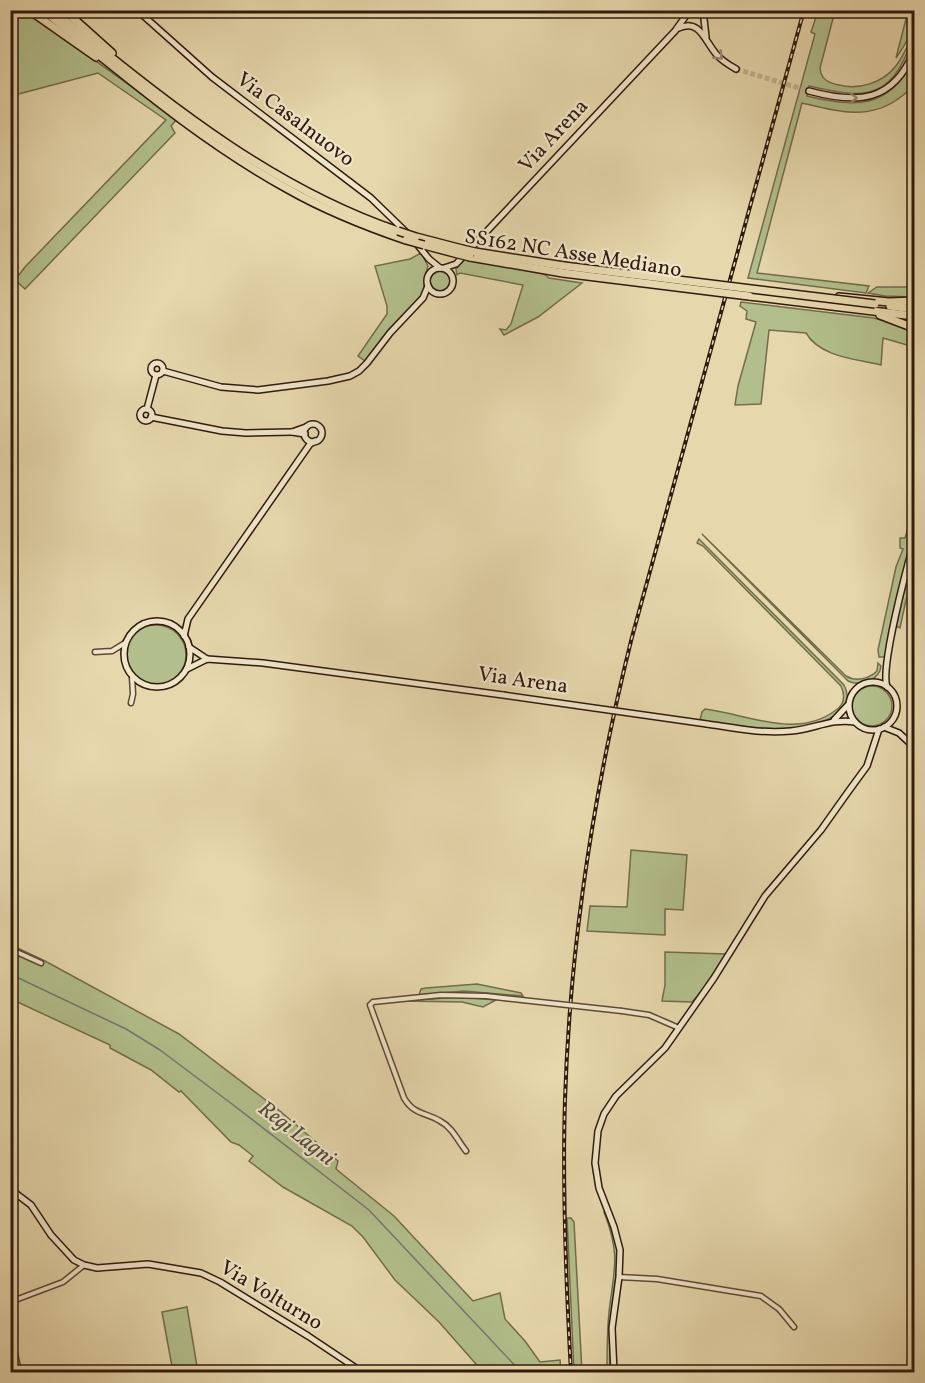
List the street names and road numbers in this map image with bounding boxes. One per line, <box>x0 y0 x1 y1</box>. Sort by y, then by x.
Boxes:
street label: Via Casalnuovo <box>230 66 360 174</box>
street label: Via Arena <box>512 93 596 179</box>
street label: SS162 NC Asse Mediano <box>462 223 684 285</box>
street label: Via Arena <box>476 660 570 702</box>
street label: Via Volturno <box>214 1254 328 1338</box>

